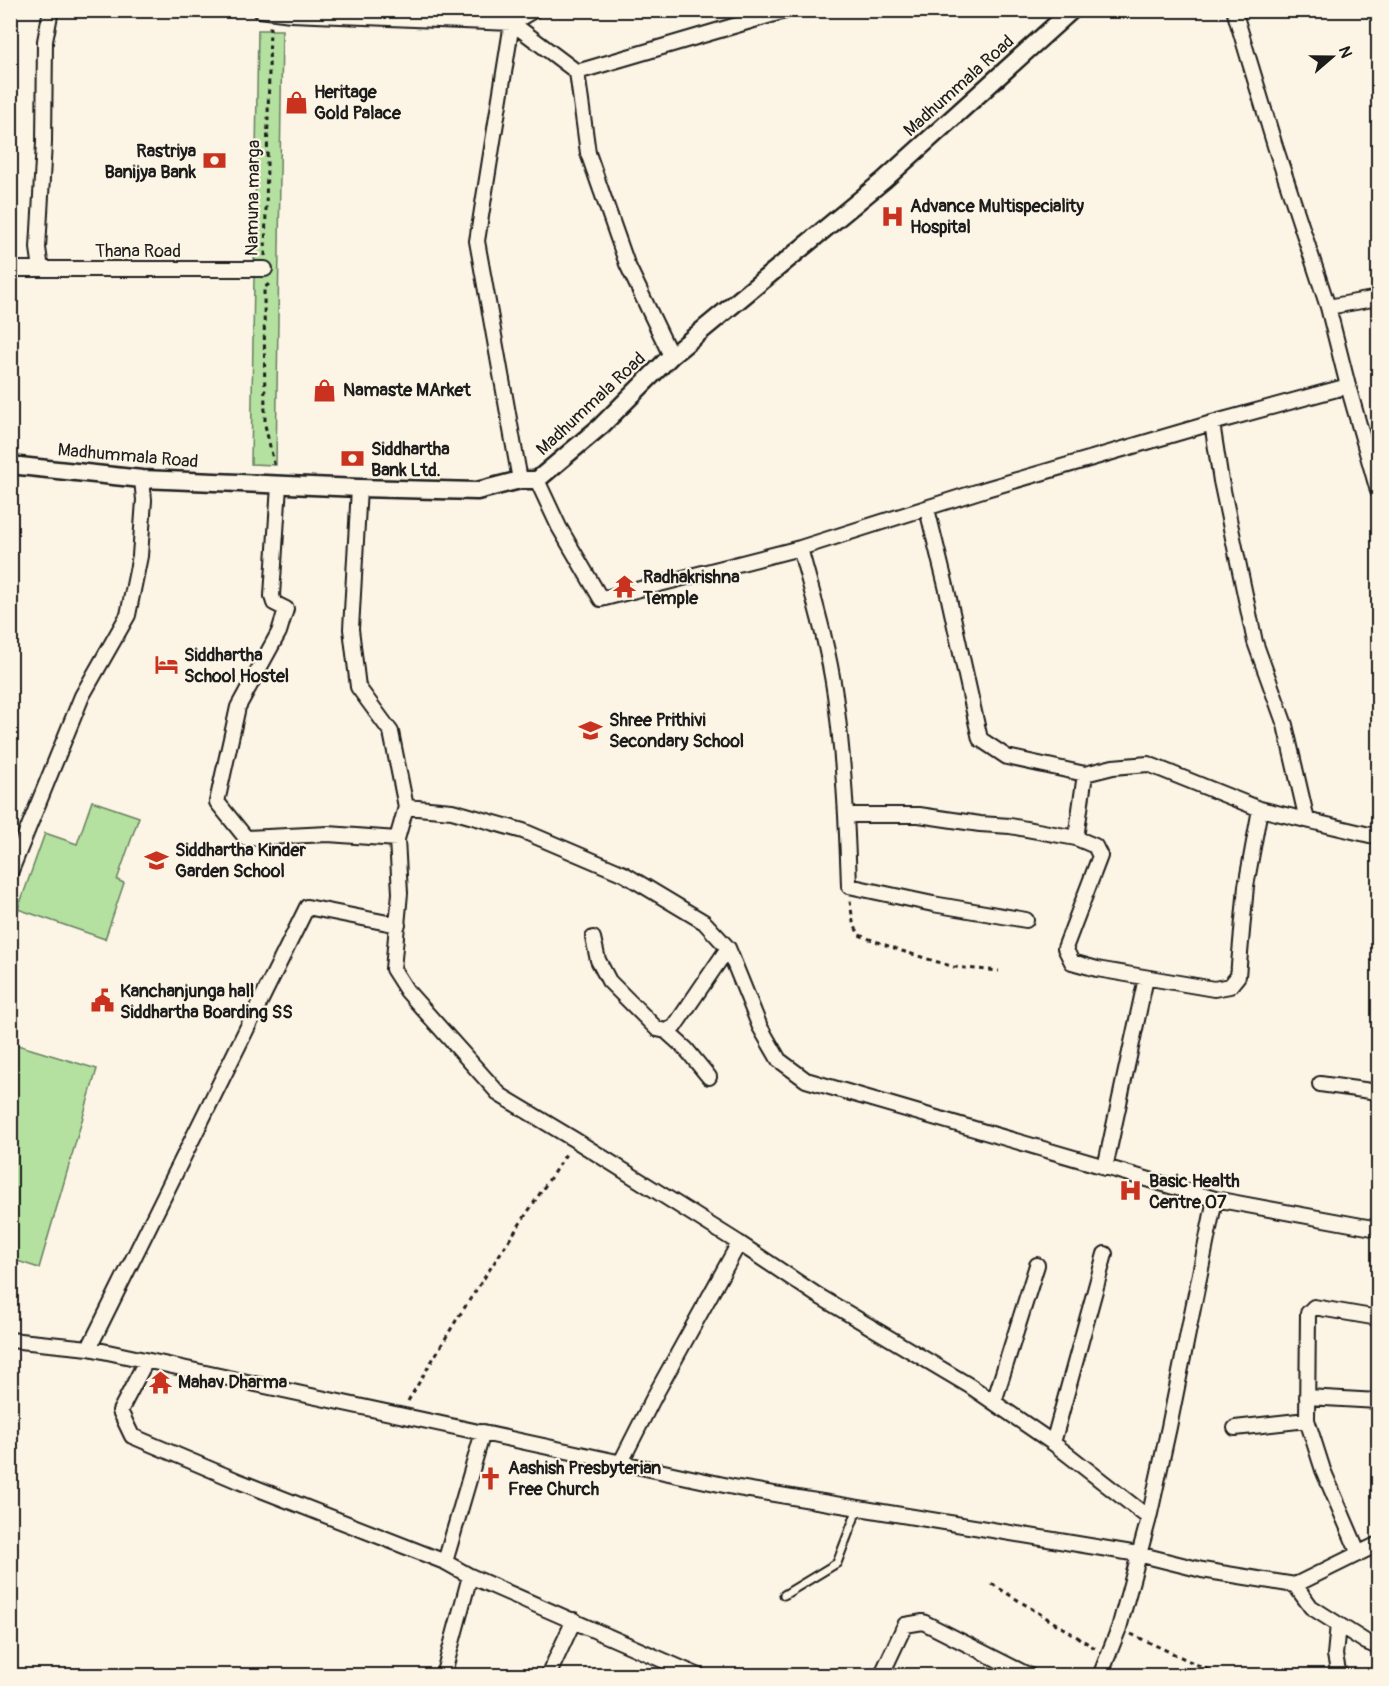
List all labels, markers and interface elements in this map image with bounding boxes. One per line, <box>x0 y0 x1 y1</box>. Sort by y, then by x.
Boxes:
north arrow <box>1302 27 1362 87</box>
street label: Madhummala Road <box>899 30 1019 142</box>
text: N <box>1334 44 1356 61</box>
place label: Heritage Gold Palace <box>314 81 402 125</box>
shop icon: Heritage Gold Palace <box>283 89 309 115</box>
place label: Rastriya Banijya Bank <box>104 140 197 184</box>
street label: Namuna marga <box>240 140 266 256</box>
bank icon: Rastriya Banijya Bank <box>201 148 227 174</box>
place label: Advance Multispeciality Hospital <box>910 195 1084 239</box>
hospital icon: Advance Multispeciality Hospital <box>879 203 905 229</box>
street label: Thana Road <box>95 240 181 263</box>
street label: Madhummala Road <box>531 347 651 461</box>
shop icon: Namaste MArket <box>312 377 338 403</box>
place label: Namaste MArket <box>343 379 471 402</box>
street label: Madhummala Road <box>57 438 199 474</box>
place label: Siddhartha Bank Ltd. <box>371 438 450 482</box>
bank icon: Siddhartha Bank Ltd. <box>340 446 366 472</box>
place label: Radhakrishna Temple <box>642 566 740 610</box>
temple icon: Radhakrishna Temple <box>612 574 638 600</box>
place label: Siddhartha School Hostel <box>184 644 289 688</box>
hotel icon: Siddhartha School Hostel <box>153 652 179 678</box>
place label: Shree Prithivi Secondary School <box>609 709 744 753</box>
school or university icon: Shree Prithivi Secondary School <box>578 717 604 743</box>
place label: Siddhartha Kinder Garden School <box>175 839 306 883</box>
school or university icon: Siddhartha Kinder Garden School <box>144 847 170 873</box>
place label: Kanchanjunga hall Siddhartha Boarding SS <box>120 980 293 1024</box>
public building icon: Kanchanjunga hall Siddhartha Boarding SS <box>89 988 115 1014</box>
place label: Basic Health Centre 07 <box>1149 1170 1240 1214</box>
hospital icon: Basic Health Centre 07 <box>1118 1178 1144 1204</box>
temple icon: Mahav Dharma <box>147 1369 173 1395</box>
place label: Mahav Dharma <box>178 1371 288 1394</box>
place label: Aashish Presbyterian Free Church <box>508 1457 661 1501</box>
church icon: Aashish Presbyterian Free Church <box>477 1465 503 1491</box>

